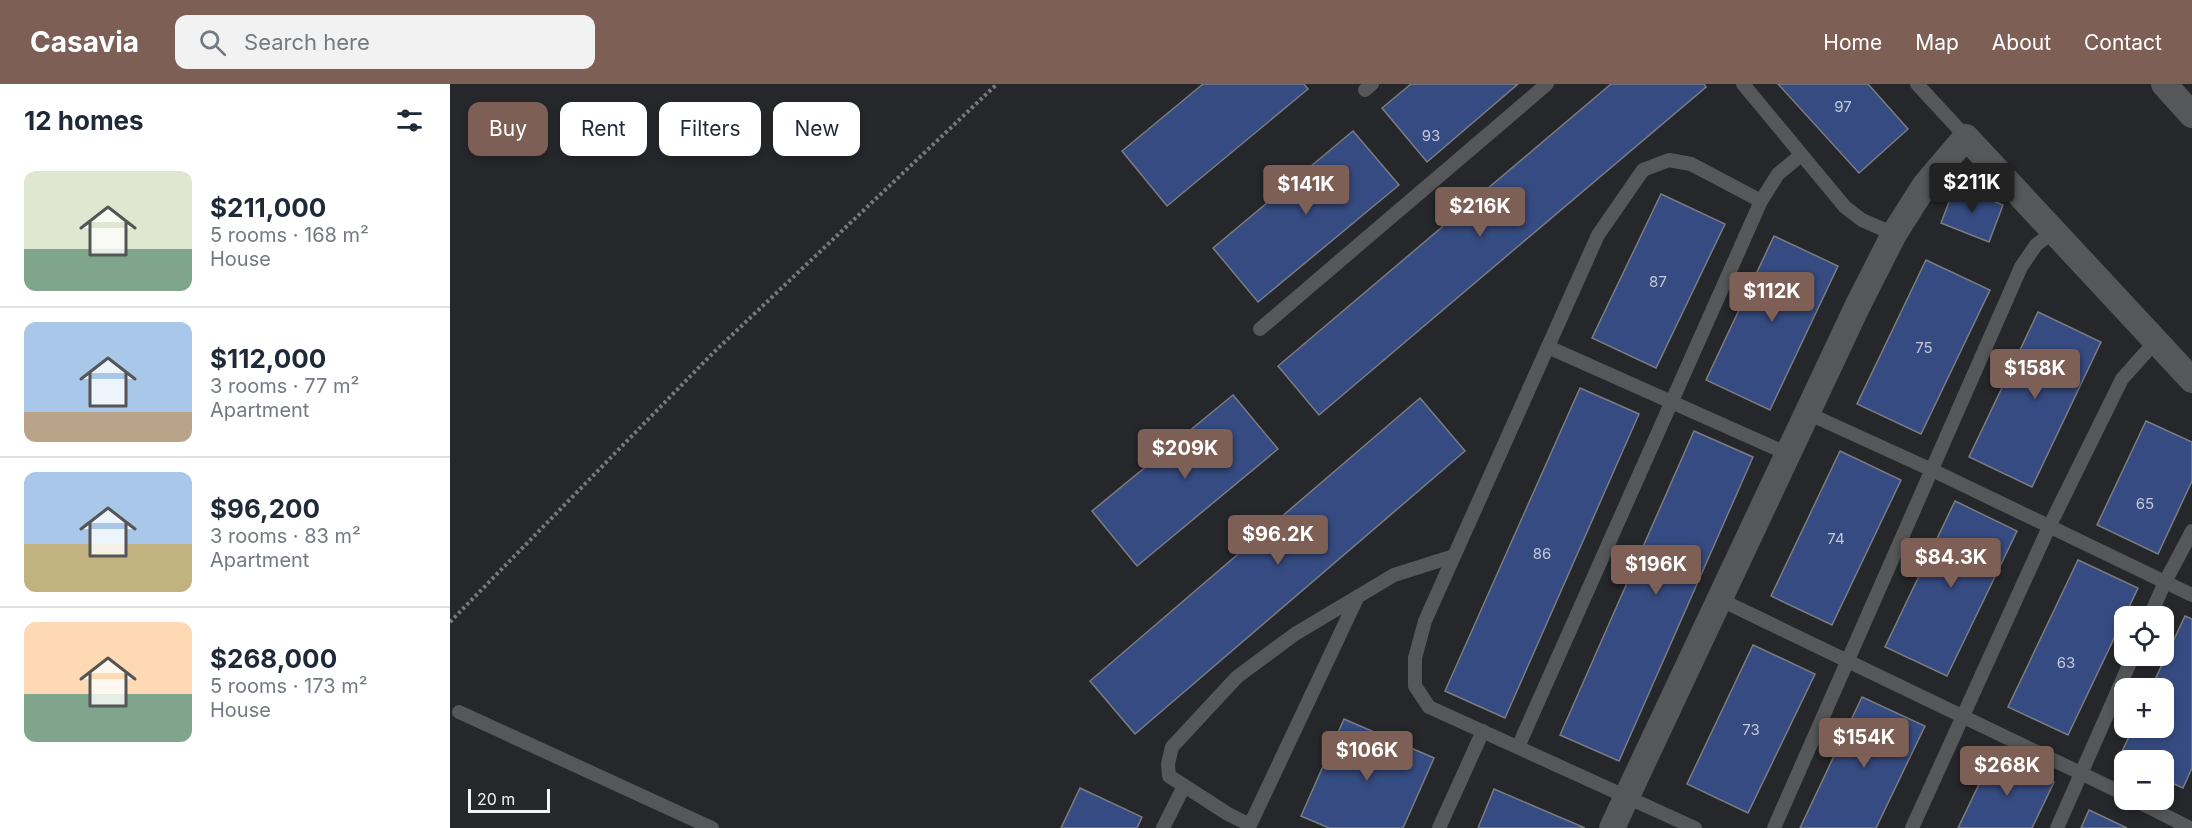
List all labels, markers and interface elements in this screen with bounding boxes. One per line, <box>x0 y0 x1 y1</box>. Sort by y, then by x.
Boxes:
search box <box>175 15 595 69</box>
text: Casavia <box>30 25 139 59</box>
icon: search <box>196 26 229 59</box>
text: Search here <box>244 29 370 55</box>
text: Home <box>1823 30 1882 55</box>
text: Map <box>1915 30 1959 55</box>
text: About <box>1992 30 2051 55</box>
text: Contact <box>2084 30 2162 55</box>
house number: 97 <box>1834 97 1852 116</box>
chip: Buy <box>468 102 548 156</box>
chip: Rent <box>560 102 647 156</box>
chip: Filters <box>659 102 761 156</box>
chip: New <box>773 102 860 156</box>
icon: filters <box>393 104 426 137</box>
text: 12 homes <box>24 105 144 136</box>
house number: 93 <box>1422 126 1440 145</box>
pin: $211K <box>1930 163 2014 214</box>
pin: $141K <box>1264 165 1348 216</box>
text: $211K <box>1943 170 2001 194</box>
text: $141K <box>1277 172 1335 196</box>
pin: $216K <box>1438 187 1522 238</box>
text: $211,000 <box>210 192 326 223</box>
text: $216K <box>1449 194 1511 218</box>
icon: home <box>72 195 144 267</box>
text: 5 rooms · 168 m² <box>210 223 369 247</box>
text: House <box>210 247 271 271</box>
house number: 87 <box>1649 272 1667 291</box>
pin: $112K <box>1730 272 1814 323</box>
text: $112K <box>1743 279 1801 303</box>
house number: 75 <box>1915 338 1933 357</box>
text: $112,000 <box>210 343 326 374</box>
icon: home <box>72 346 144 418</box>
pin: $158K <box>1993 349 2077 400</box>
text: $158K <box>2004 356 2066 380</box>
text: 3 rooms · 77 m² <box>210 374 359 398</box>
text: Apartment <box>210 398 309 422</box>
pin: $209K <box>1143 429 1227 480</box>
text: $209K <box>1152 436 1218 460</box>
text: $96,200 <box>210 493 320 524</box>
house number: 65 <box>2136 494 2154 513</box>
icon: home <box>72 496 144 568</box>
pin: $96.2K <box>1229 515 1327 566</box>
text: $96.2K <box>1242 522 1314 546</box>
text: 3 rooms · 83 m² <box>210 524 361 548</box>
house number: 74 <box>1827 529 1845 548</box>
pin: $84.3K <box>1902 538 2000 589</box>
house number: 86 <box>1533 544 1551 563</box>
pin: $196K <box>1614 545 1698 596</box>
text: $84.3K <box>1915 545 1987 569</box>
text: Apartment <box>210 548 309 572</box>
text: $196K <box>1625 552 1687 576</box>
map controls <box>2114 606 2174 810</box>
button: locate <box>2114 606 2174 666</box>
text: $268,000 <box>210 643 337 674</box>
icon: home <box>72 646 144 718</box>
house number: 63 <box>2057 653 2075 672</box>
text: 5 rooms · 173 m² <box>210 674 368 698</box>
button: + <box>2114 678 2174 738</box>
text: House <box>210 698 271 722</box>
pin: $154K <box>1822 718 1906 769</box>
house number: 73 <box>1742 720 1760 739</box>
text: $154K <box>1833 725 1895 749</box>
pin: $106K <box>1325 731 1409 782</box>
text: $106K <box>1336 738 1398 762</box>
pin: $268K <box>1965 746 2049 797</box>
button: − <box>2114 750 2174 810</box>
text: $268K <box>1974 753 2040 777</box>
scale bar <box>468 786 550 814</box>
text: 20 m <box>477 789 515 809</box>

